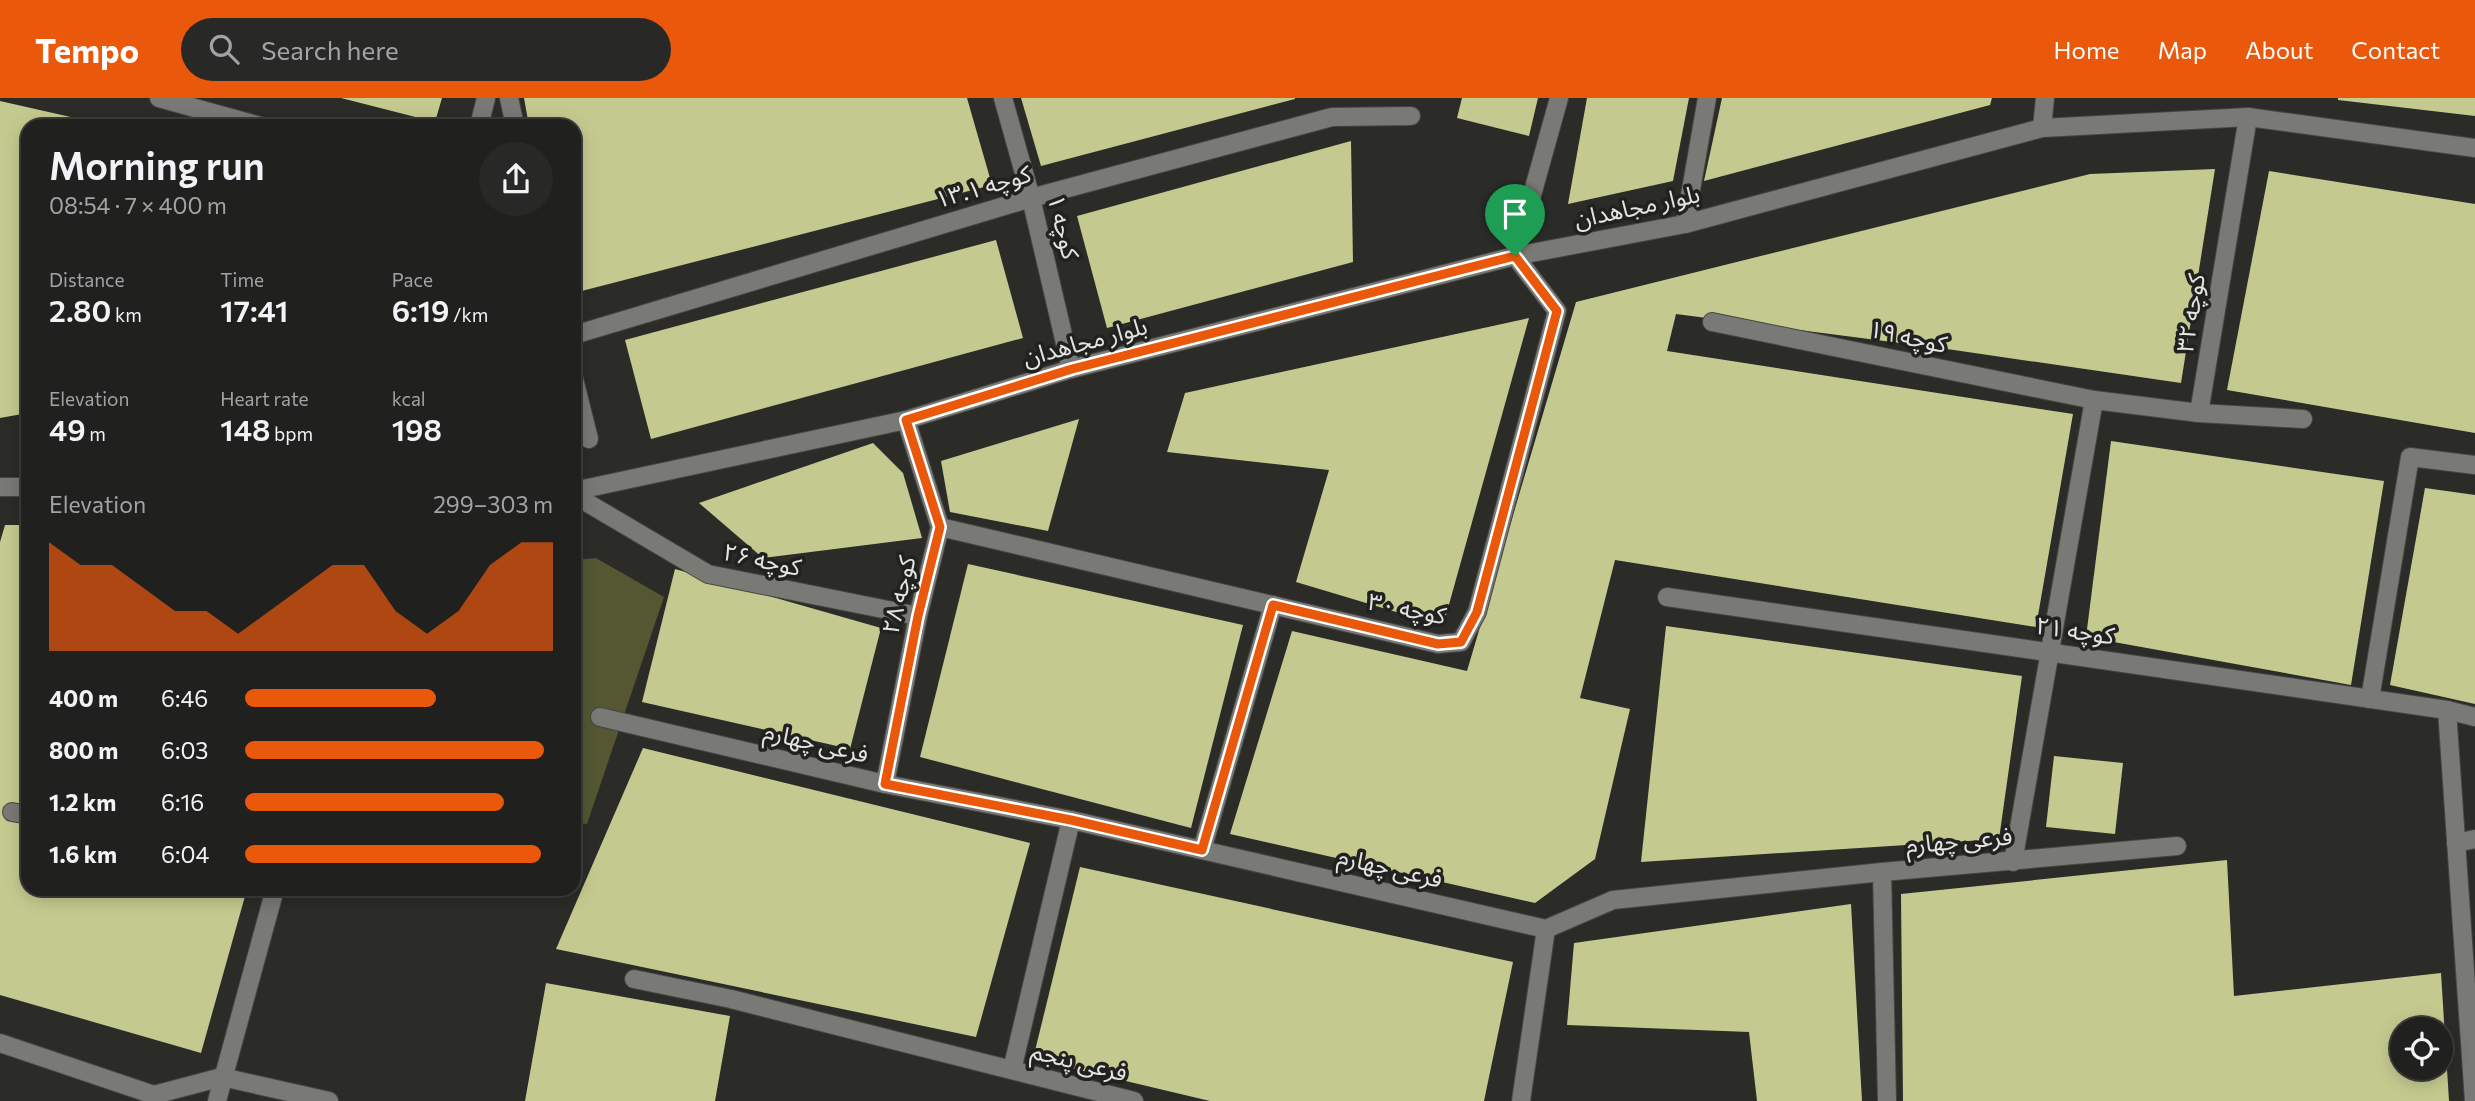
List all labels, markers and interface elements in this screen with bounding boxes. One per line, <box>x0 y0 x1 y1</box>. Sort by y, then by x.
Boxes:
search box <box>181 18 671 81</box>
text: Tempo <box>35 29 139 70</box>
icon: search <box>205 30 243 68</box>
text: Search here <box>261 34 399 65</box>
text: Home <box>2054 35 2120 64</box>
text: Map <box>2158 35 2207 64</box>
text: About <box>2245 35 2313 64</box>
text: Contact <box>2351 35 2440 64</box>
text: Morning run <box>49 141 265 188</box>
button: share <box>479 142 553 216</box>
street label: کوچه ۱۳.۱ <box>931 158 1036 215</box>
street label: بلوار مجاهدان <box>1571 178 1702 234</box>
pin <box>1485 184 1545 256</box>
text: 08:54 · 7 × 400 m <box>49 191 227 219</box>
street label: کوچه ۱ <box>1040 191 1087 263</box>
icon: arrive <box>1496 195 1534 233</box>
text: Distance <box>49 268 125 291</box>
text: Time <box>220 268 264 291</box>
text: Pace <box>392 268 433 291</box>
street label: کوچه ۳۲ <box>2169 270 2212 354</box>
text: 2.80 <box>49 291 111 328</box>
text: 17:41 <box>220 291 288 328</box>
text: 6:19 <box>392 291 449 328</box>
text: km <box>111 303 142 326</box>
text: /km <box>449 303 488 326</box>
street label: بلوار مجاهدان <box>1019 310 1150 372</box>
street label: کوچه ۱۹ <box>1866 313 1951 360</box>
text: Elevation <box>49 387 129 410</box>
text: Heart rate <box>220 387 309 410</box>
text: kcal <box>392 387 426 410</box>
text: 49 <box>49 410 86 447</box>
text: 148 <box>220 410 270 447</box>
text: 198 <box>392 410 442 447</box>
text: m <box>86 422 106 445</box>
text: bpm <box>270 422 313 445</box>
text: Elevation <box>49 490 146 518</box>
text: 299–303 m <box>433 490 553 518</box>
street label: کوچه ۲۶ <box>720 536 805 583</box>
street label: کوچه ۲۸ <box>875 552 923 637</box>
street label: کوچه ۳۰ <box>1365 586 1450 632</box>
street label: کوچه ۲۱ <box>2034 610 2117 652</box>
text: 400 m <box>49 684 118 712</box>
text: 6:46 <box>161 684 208 712</box>
street label: فرعی چهارم <box>760 715 872 773</box>
text: 800 m <box>49 736 118 764</box>
text: 6:03 <box>161 736 208 764</box>
text: 1.2 km <box>49 788 116 816</box>
text: 6:16 <box>161 788 204 816</box>
street label: فرعی چهارم <box>1904 820 2014 864</box>
text: 1.6 km <box>49 840 117 868</box>
text: 6:04 <box>161 840 209 868</box>
street label: فرعی چهارم <box>1334 840 1446 898</box>
map controls <box>2390 1017 2453 1080</box>
button: locate <box>2390 1017 2453 1080</box>
street label: فرعی پنجم <box>1027 1035 1130 1090</box>

